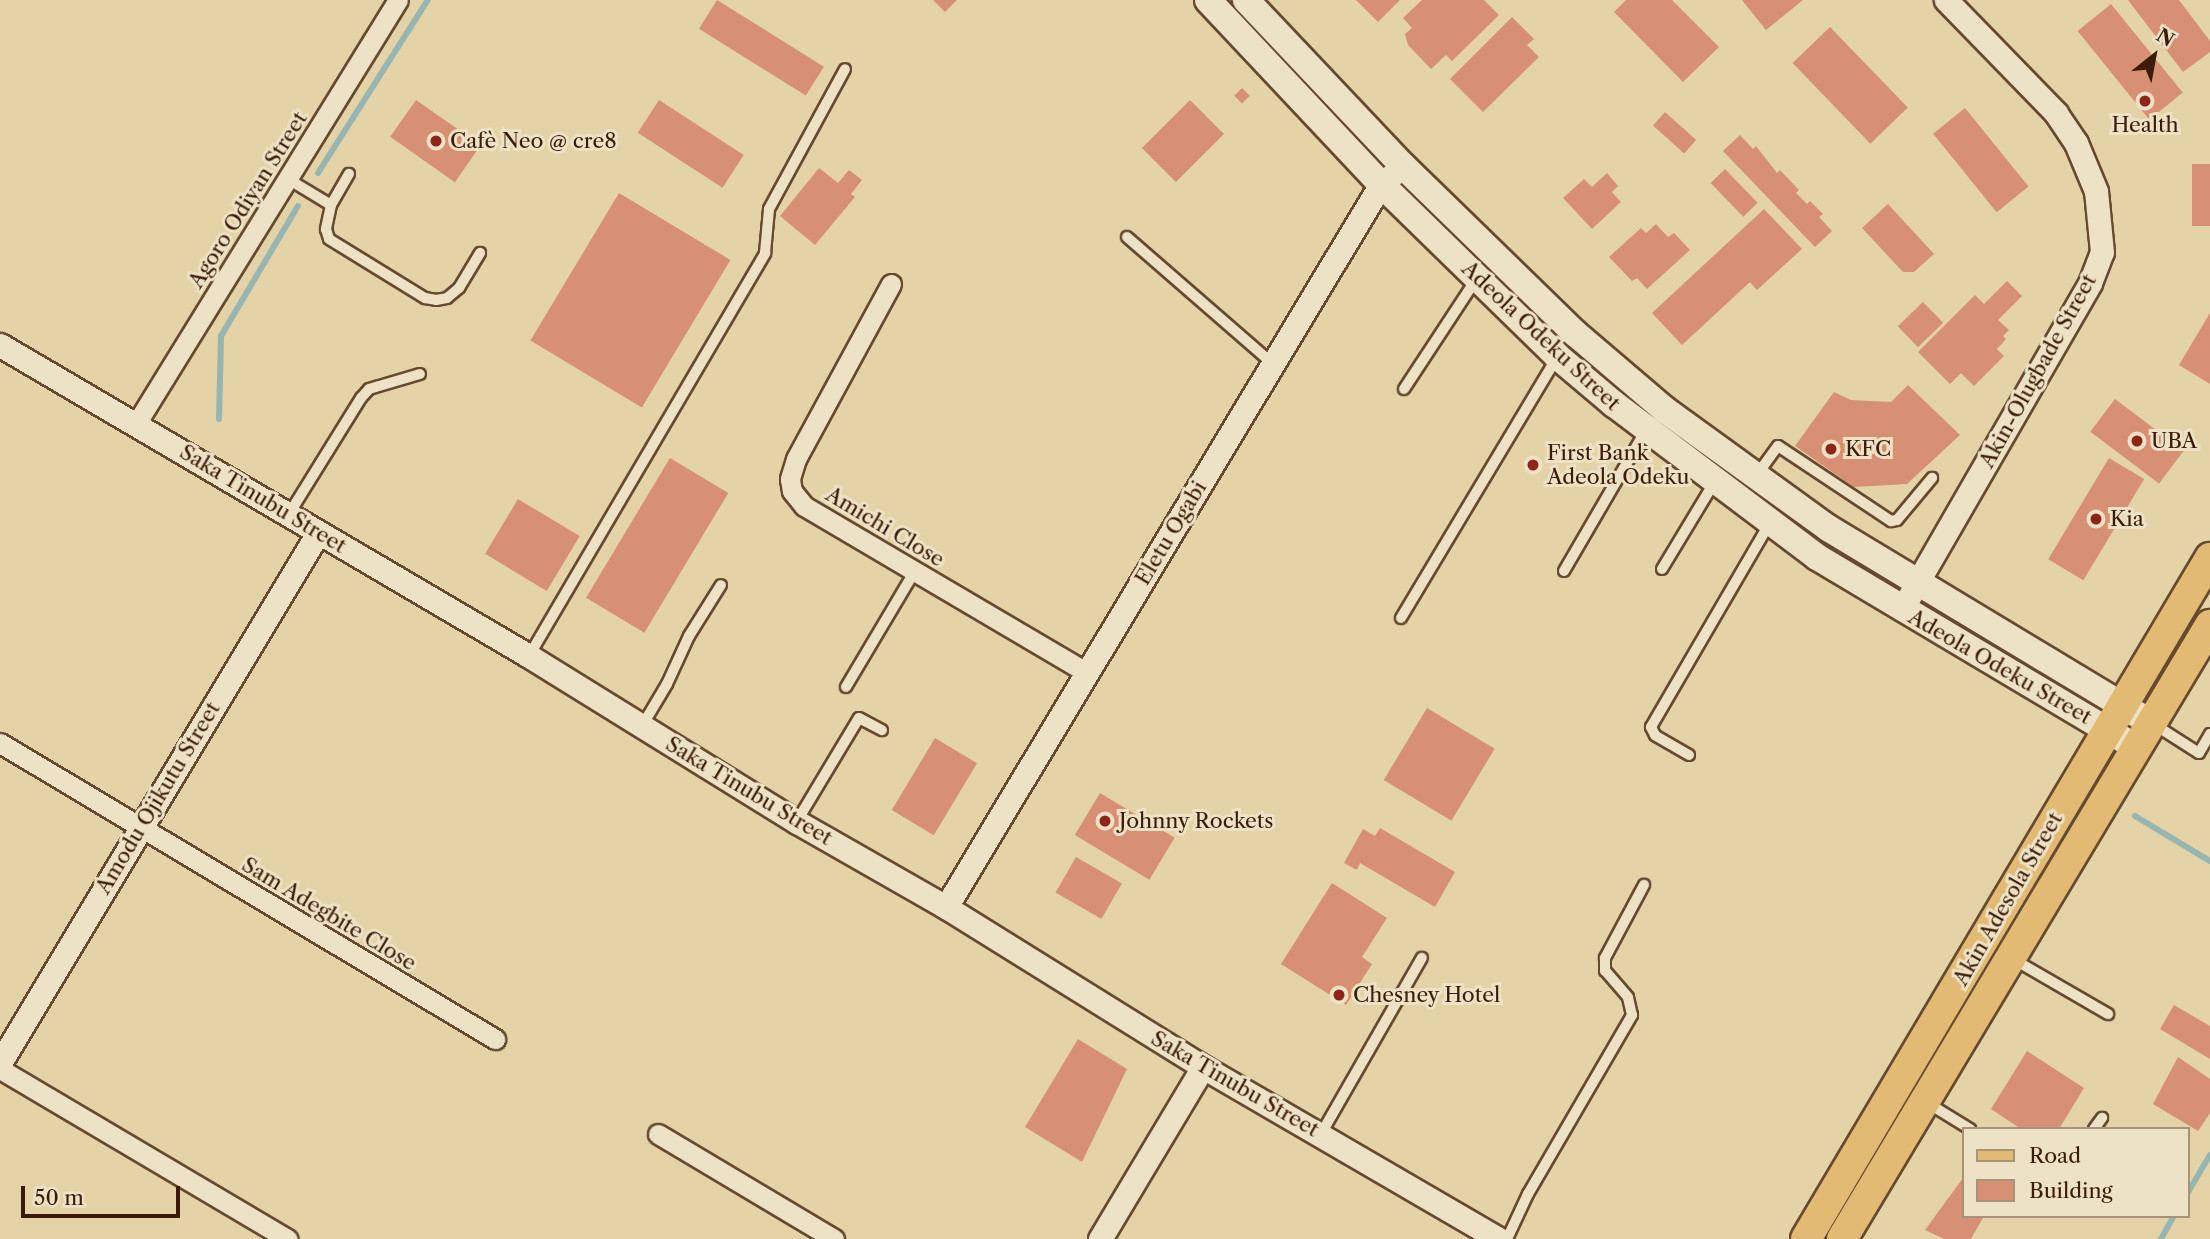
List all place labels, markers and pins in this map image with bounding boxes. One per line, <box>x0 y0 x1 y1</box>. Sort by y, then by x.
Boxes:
marker: Health <box>2137 93 2153 109</box>
place label: Health <box>2111 112 2179 138</box>
place label: Cafè Neo @ cre8 <box>450 128 617 154</box>
marker: Cafè Neo @ cre8 <box>428 133 444 149</box>
place label: UBA <box>2151 428 2197 454</box>
marker: UBA <box>2129 433 2145 449</box>
place label: KFC <box>1845 436 1891 462</box>
place label: First Bank Adeola Odeku <box>1547 440 1690 490</box>
marker: KFC <box>1823 441 1839 457</box>
marker: First Bank Adeola Odeku <box>1525 457 1541 473</box>
place label: Kia <box>2110 506 2144 532</box>
marker: Kia <box>2088 511 2104 527</box>
place label: Johnny Rockets <box>1119 808 1274 834</box>
marker: Johnny Rockets <box>1097 813 1113 829</box>
place label: Chesney Hotel <box>1353 982 1501 1008</box>
marker: Chesney Hotel <box>1331 987 1347 1003</box>

